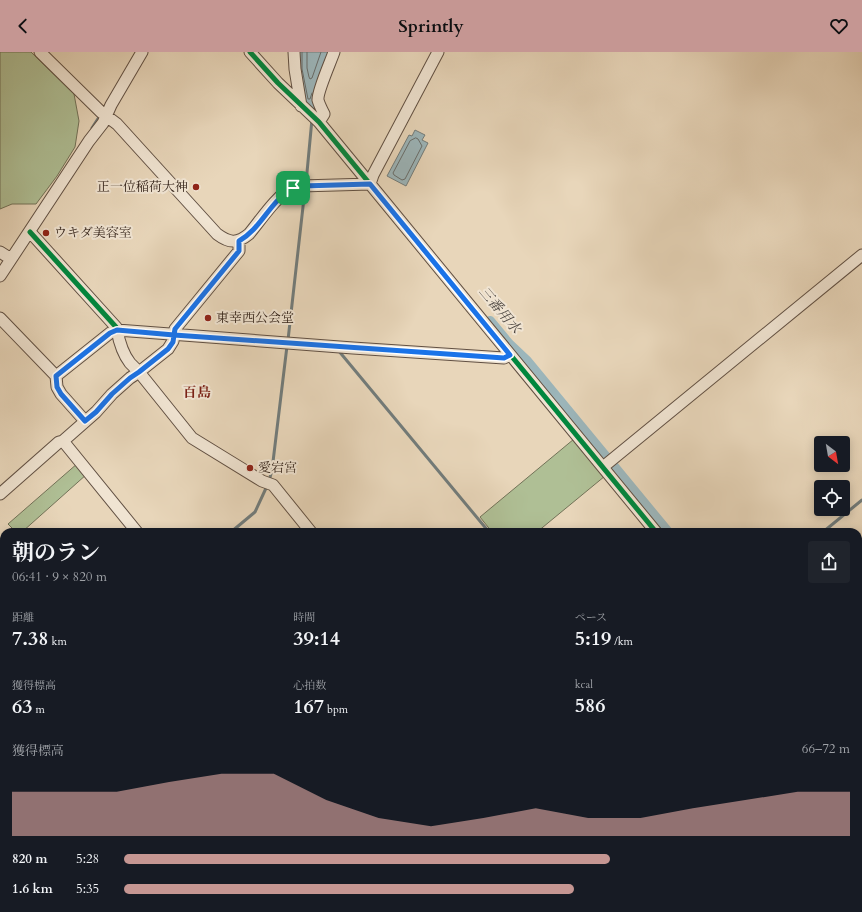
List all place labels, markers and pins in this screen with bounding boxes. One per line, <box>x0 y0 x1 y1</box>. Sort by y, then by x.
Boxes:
pin <box>276 171 310 205</box>
place label: 正一位稲荷大神 <box>97 178 188 196</box>
marker: 正一位稲荷大神 <box>191 182 201 192</box>
place label: ウキダ美容室 <box>54 224 132 242</box>
marker: ウキダ美容室 <box>41 228 51 238</box>
place label: 東幸西公会堂 <box>216 309 294 327</box>
marker: 東幸西公会堂 <box>203 313 213 323</box>
place label: 愛宕宮 <box>258 459 297 477</box>
marker: 愛宕宮 <box>245 463 255 473</box>

